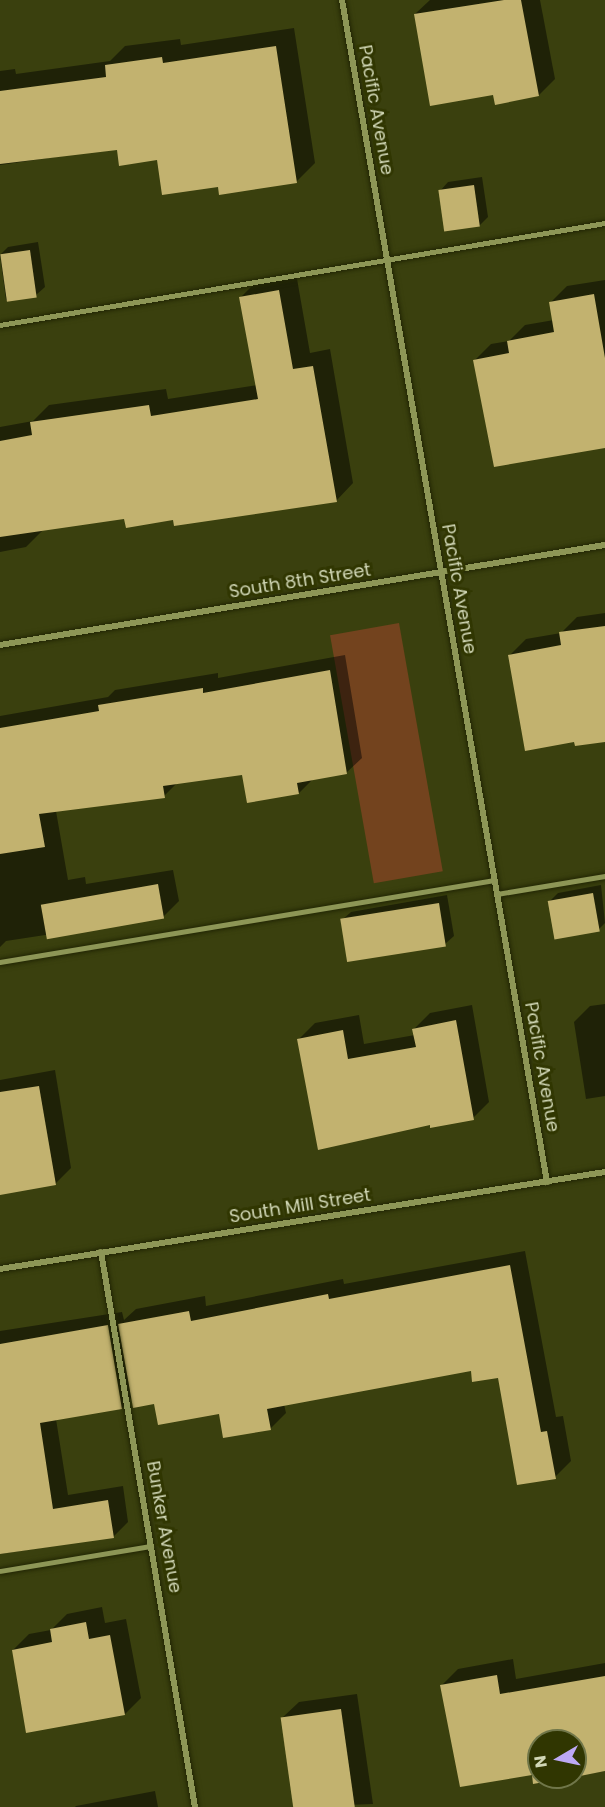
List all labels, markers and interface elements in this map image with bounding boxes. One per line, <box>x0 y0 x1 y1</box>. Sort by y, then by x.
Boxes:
street label: Pacific Avenue <box>354 43 398 177</box>
street label: Pacific Avenue <box>437 522 481 656</box>
street label: South 8th Street <box>227 559 373 603</box>
street label: Pacific Avenue <box>520 1000 564 1134</box>
street label: South Mill Street <box>228 1184 372 1228</box>
street label: Bunker Avenue <box>142 1459 186 1595</box>
north arrow <box>527 1729 587 1789</box>
text: N <box>528 1754 553 1769</box>

